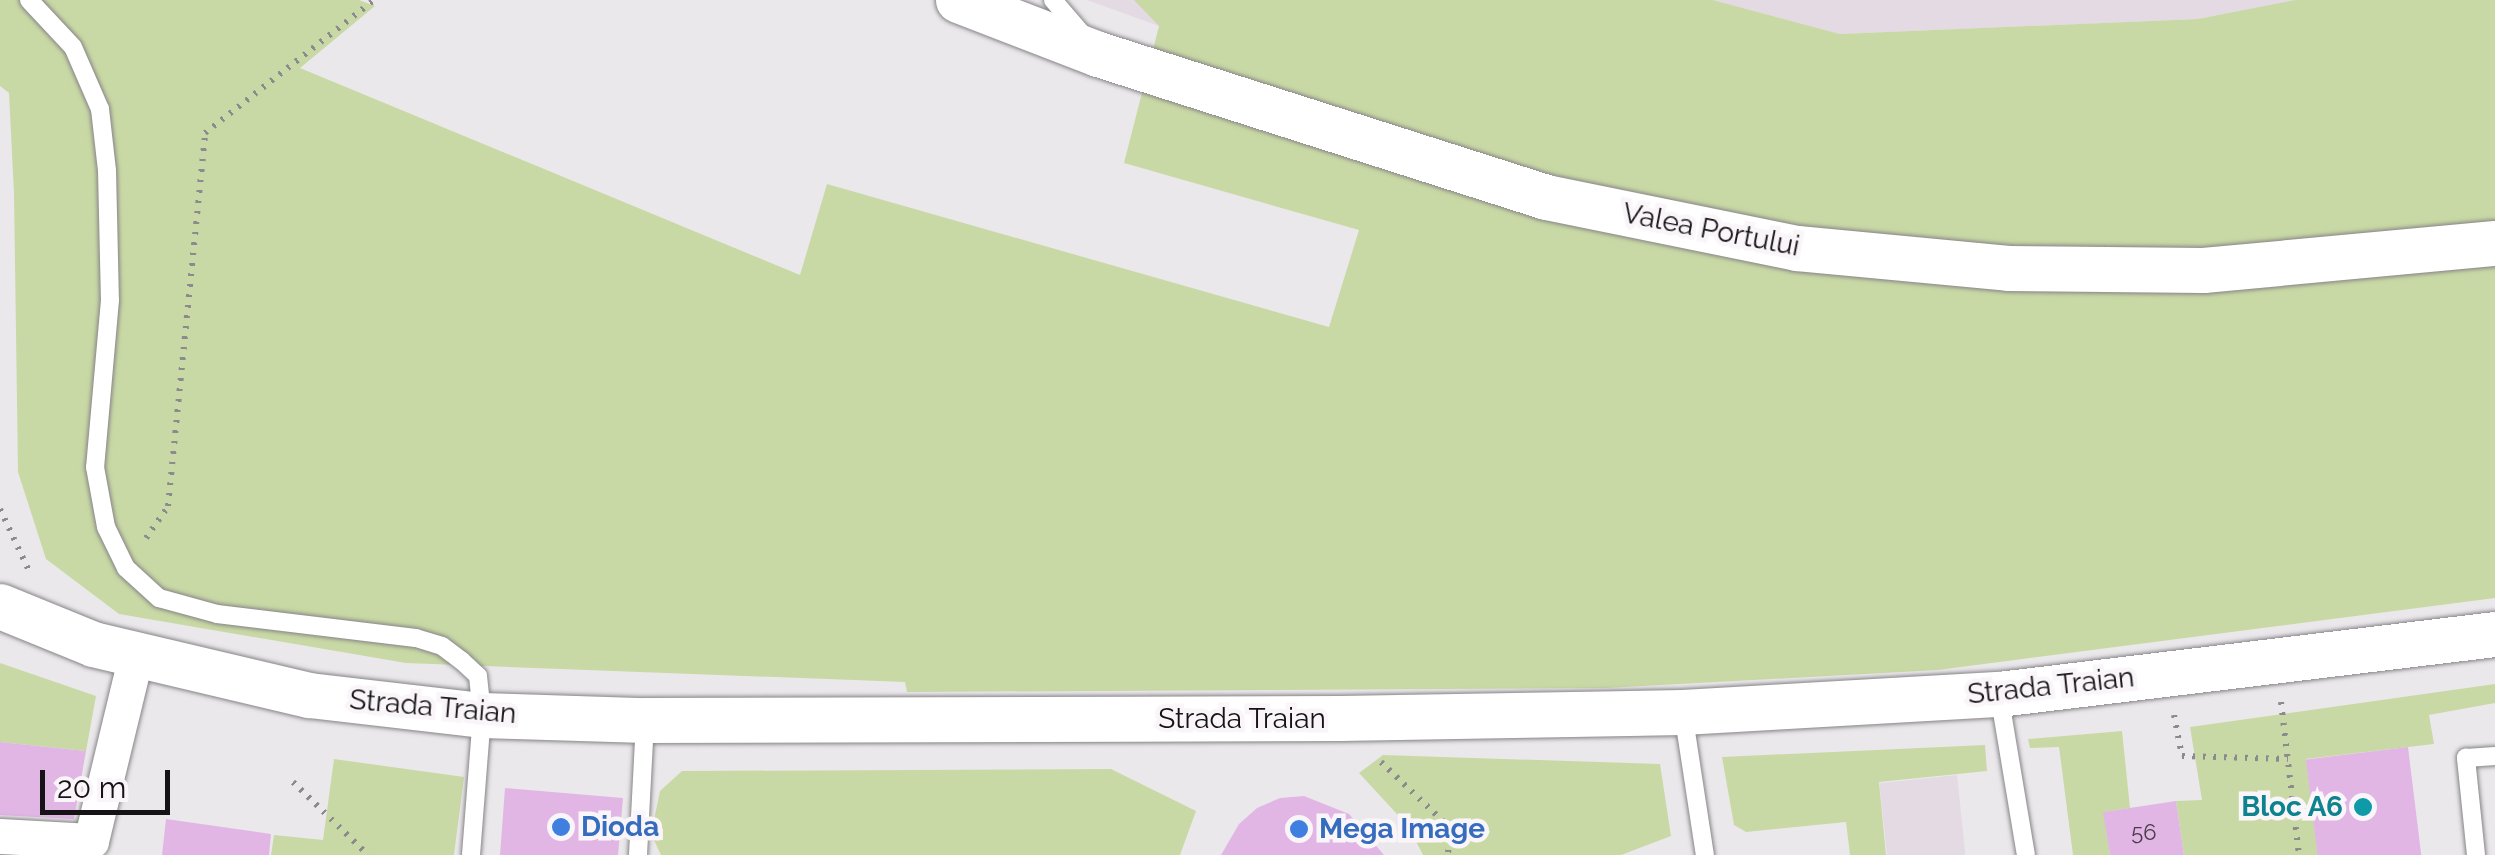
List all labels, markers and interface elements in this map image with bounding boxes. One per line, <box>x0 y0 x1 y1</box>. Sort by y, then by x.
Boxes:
street label: Valea Portului <box>1620 196 1802 264</box>
street label: Strada Traian <box>1966 660 2136 712</box>
street label: Strada Traian <box>348 683 518 731</box>
street label: Strada Traian <box>1158 702 1326 736</box>
scale bar <box>45 750 175 812</box>
text: 20 m <box>57 770 126 805</box>
place label: Bloc A6 <box>2240 790 2343 824</box>
marker: Bloc A6 <box>2352 796 2374 818</box>
place label: Dioda <box>581 810 659 844</box>
place label: Mega Image <box>1319 812 1485 846</box>
marker: Dioda <box>550 816 572 838</box>
marker: Mega Image <box>1288 818 1310 840</box>
house number: 56 <box>2131 820 2157 846</box>

